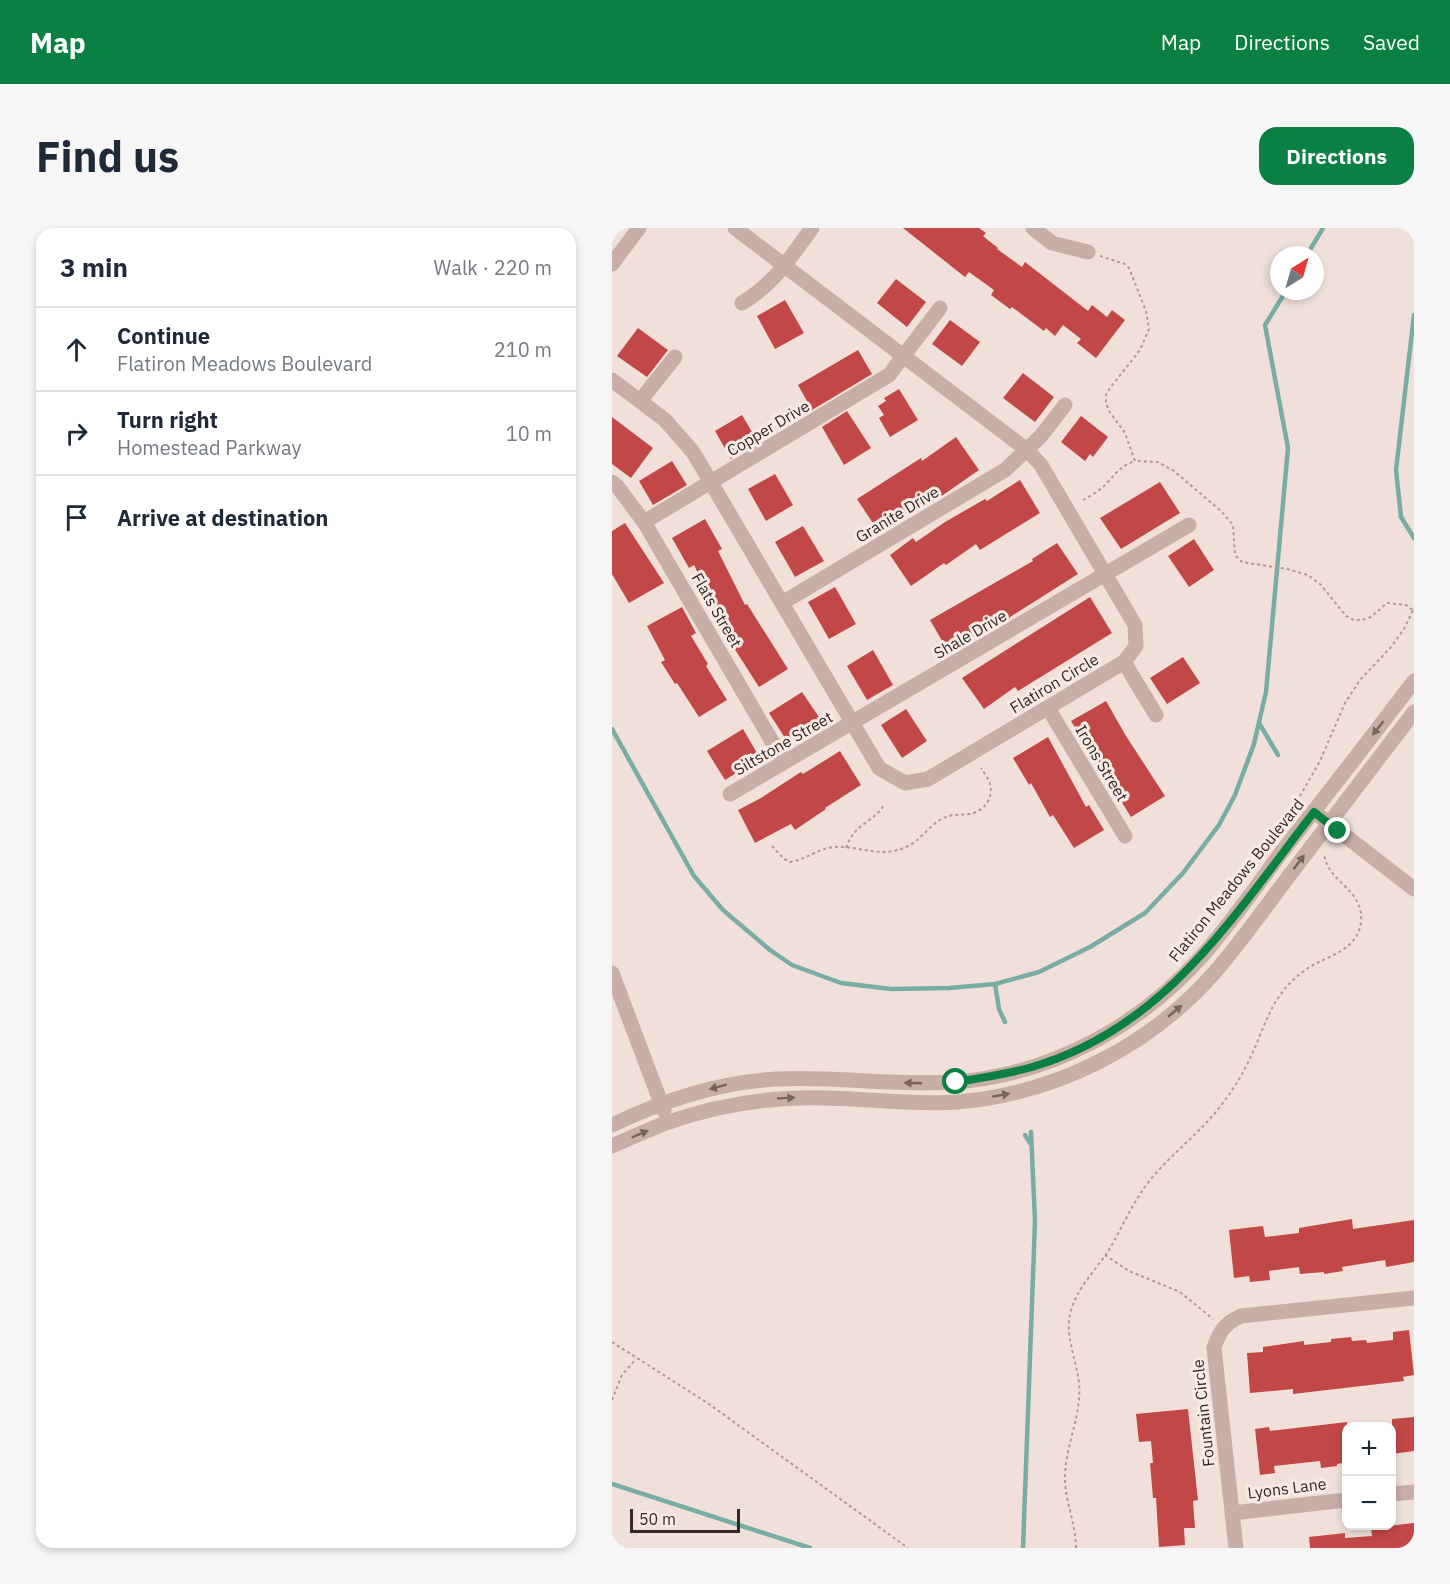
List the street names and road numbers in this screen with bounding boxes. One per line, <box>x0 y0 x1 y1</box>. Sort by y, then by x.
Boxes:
street label: Copper Drive <box>723 395 813 461</box>
street label: Granite Drive <box>852 481 943 547</box>
street label: Flats Street <box>688 569 746 651</box>
street label: Shale Drive <box>930 605 1010 663</box>
street label: Flatiron Circle <box>1006 649 1102 717</box>
street label: Siltstone Street <box>730 707 836 779</box>
street label: Irons Street <box>1071 721 1133 805</box>
street label: Flatiron Meadows Boulevard <box>1164 794 1308 966</box>
street label: Fountain Circle <box>1187 1358 1219 1468</box>
street label: Lyons Lane <box>1246 1473 1328 1503</box>

